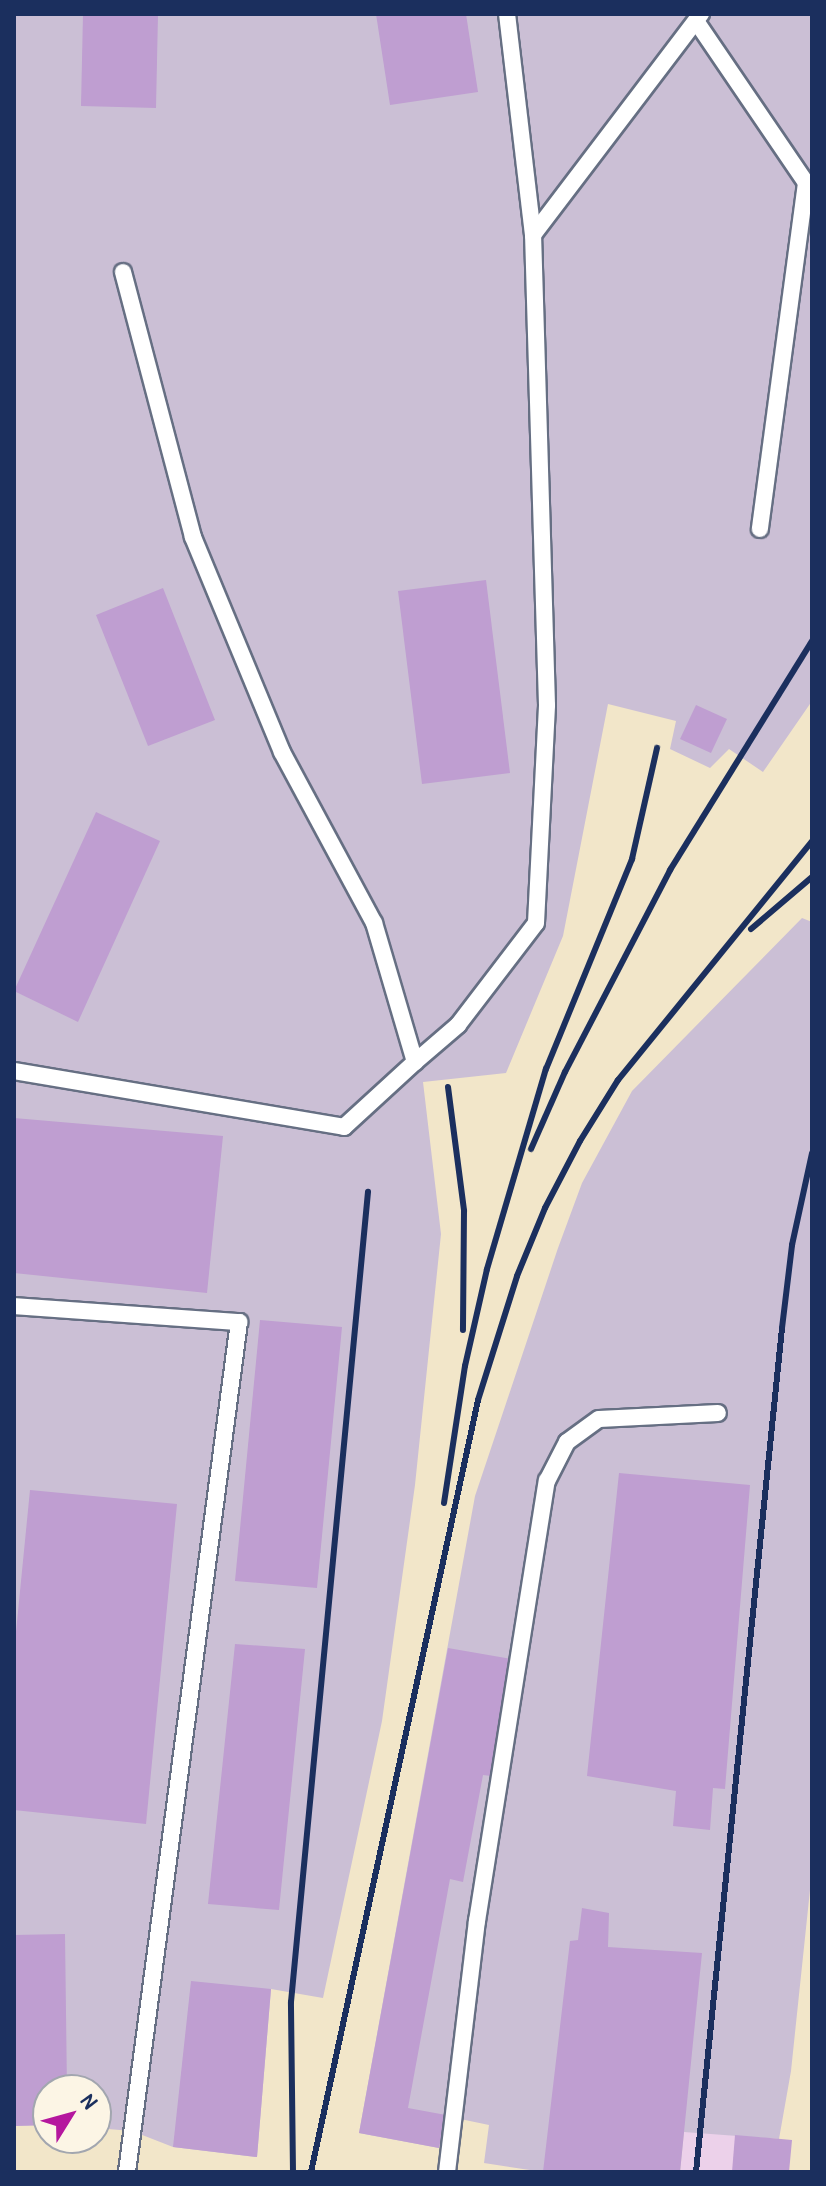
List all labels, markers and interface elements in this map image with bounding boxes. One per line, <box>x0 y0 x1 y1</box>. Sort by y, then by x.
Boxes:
north arrow <box>32 2074 112 2154</box>
text: N <box>74 2087 105 2114</box>

